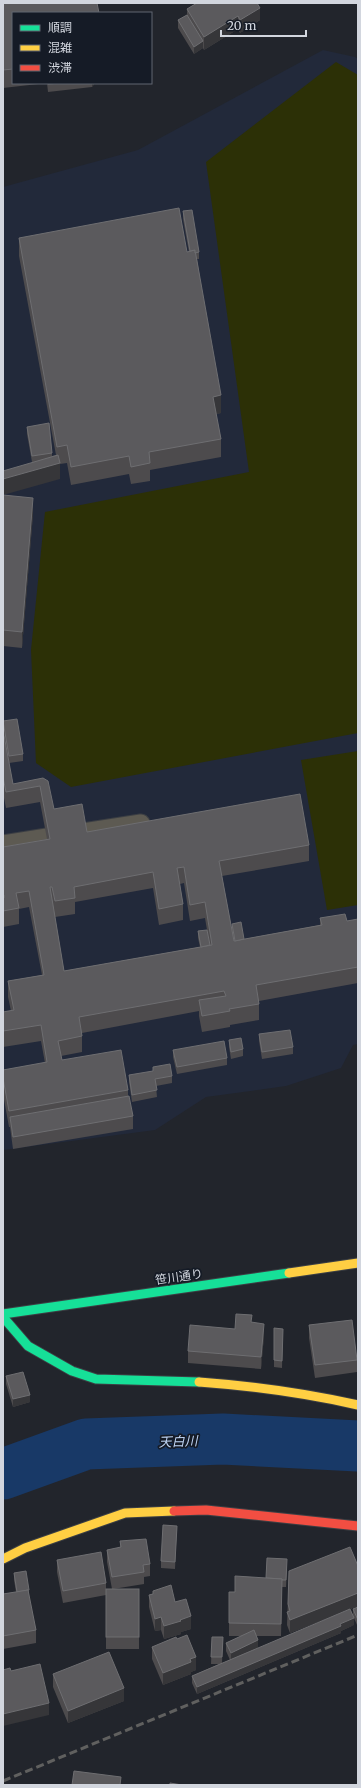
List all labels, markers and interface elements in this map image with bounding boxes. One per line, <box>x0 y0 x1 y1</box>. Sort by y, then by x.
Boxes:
legend <box>12 12 152 84</box>
scale bar <box>221 12 306 38</box>
text: 20 m <box>227 18 256 33</box>
text: 順調 <box>48 20 72 35</box>
text: 混雑 <box>48 40 72 55</box>
text: 渋滞 <box>48 60 72 75</box>
street label: 笹川通り <box>154 1266 204 1287</box>
water label: 天白川 <box>158 1432 200 1451</box>

